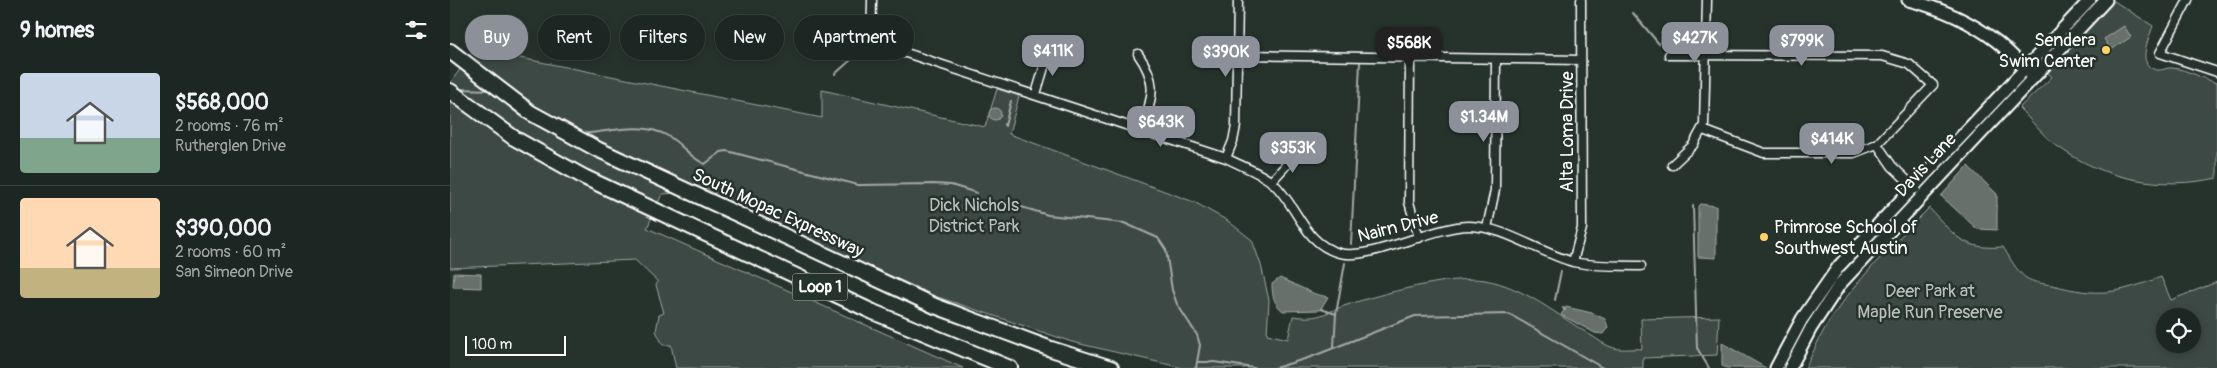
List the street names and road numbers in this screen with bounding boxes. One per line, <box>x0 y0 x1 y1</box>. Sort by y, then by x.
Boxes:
street label: Alta Loma Drive <box>1556 71 1579 193</box>
street label: Davis Lane <box>1890 128 1962 202</box>
street label: South Mopac Expressway <box>689 163 868 263</box>
street label: Nairn Drive <box>1355 206 1441 248</box>
road number: Loop 1 <box>792 274 848 300</box>

